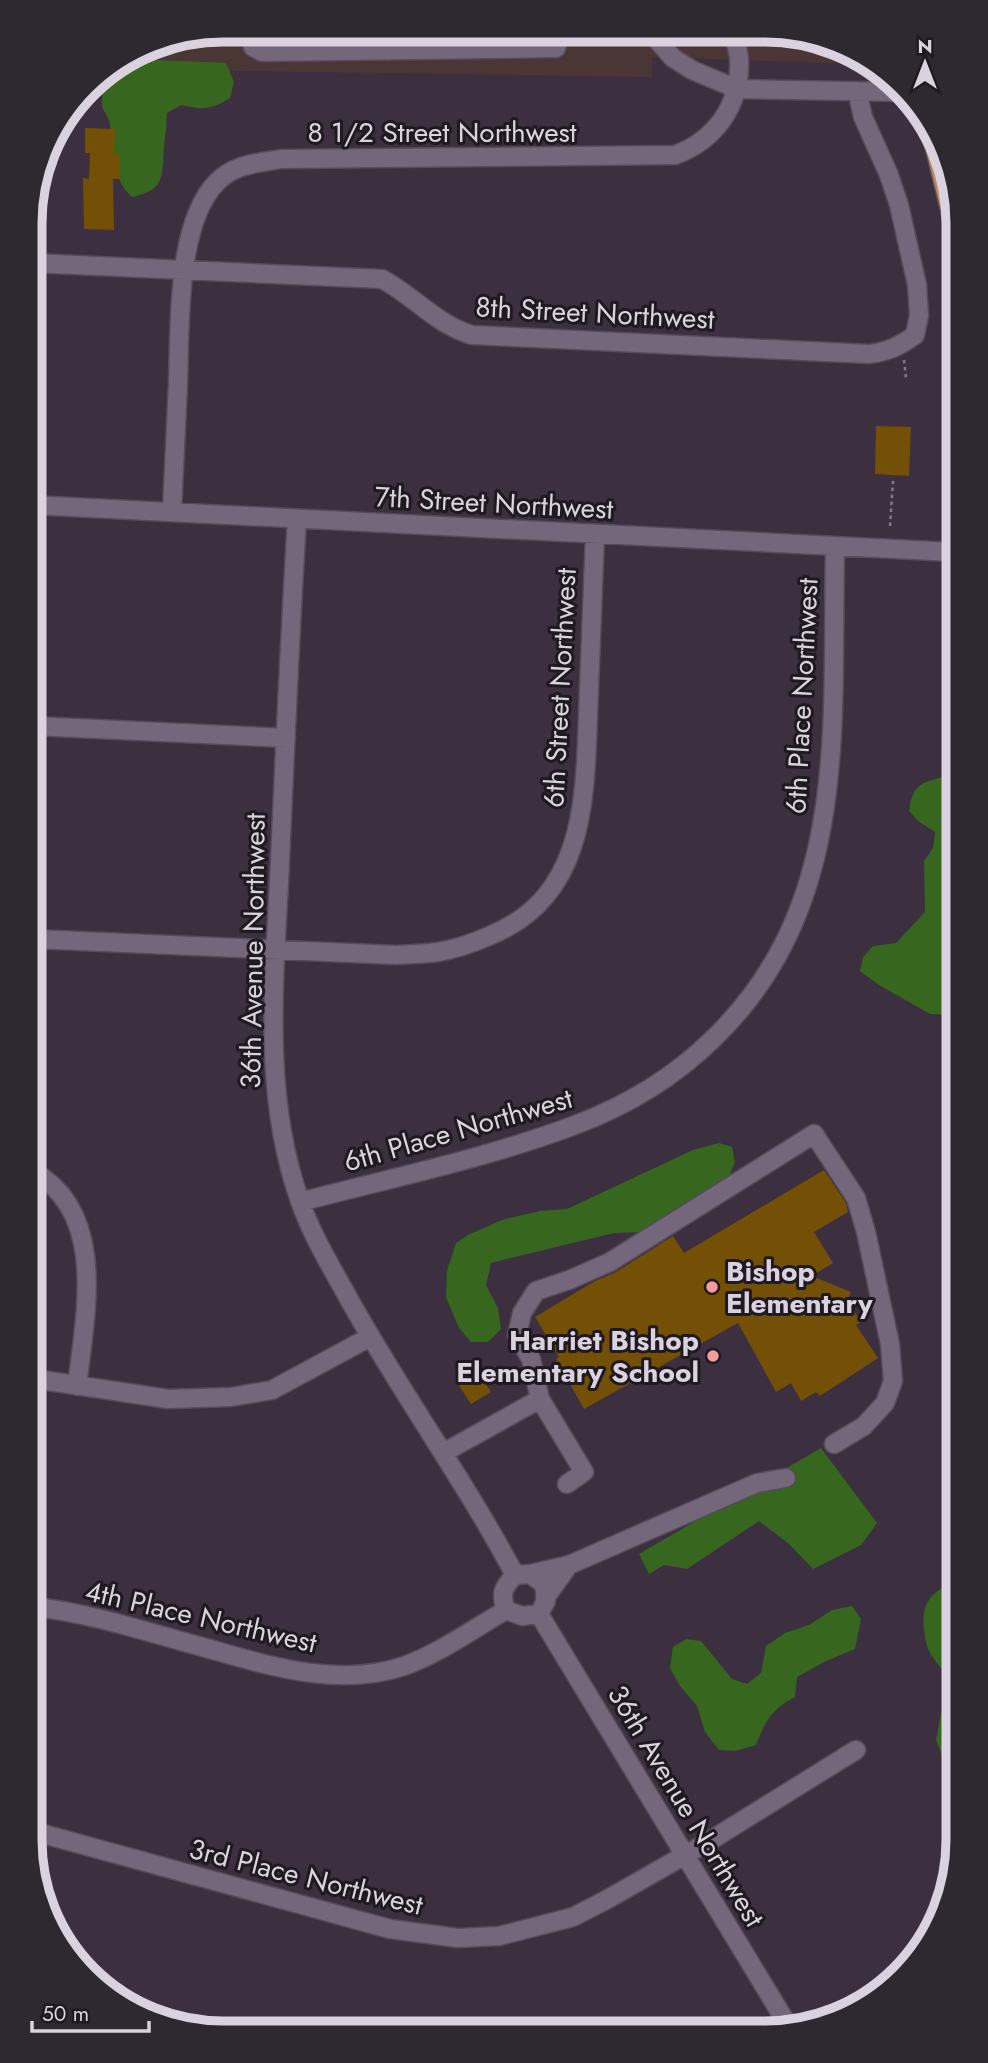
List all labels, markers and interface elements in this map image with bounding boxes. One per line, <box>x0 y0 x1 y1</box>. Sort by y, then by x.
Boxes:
north arrow <box>890 28 960 98</box>
text: N <box>917 33 933 60</box>
street label: 8 1/2 Street Northwest <box>307 112 577 153</box>
street label: 8th Street Northwest <box>474 286 716 340</box>
street label: 7th Street Northwest <box>374 476 615 530</box>
street label: 6th Street Northwest <box>533 567 587 809</box>
street label: 6th Place Northwest <box>775 577 829 815</box>
street label: 36th Avenue Northwest <box>230 813 276 1089</box>
street label: 6th Place Northwest <box>339 1078 577 1182</box>
place label: Bishop Elementary <box>726 1251 873 1324</box>
marker: Bishop Elementary <box>704 1279 720 1295</box>
place label: Harriet Bishop Elementary School <box>456 1320 699 1393</box>
marker: Harriet Bishop Elementary School <box>705 1348 721 1364</box>
street label: 4th Place Northwest <box>81 1570 321 1664</box>
street label: 36th Avenue Northwest <box>597 1677 775 1935</box>
street label: 3rd Place Northwest <box>185 1828 427 1926</box>
scale bar <box>32 1990 149 2034</box>
text: 50 m <box>42 1999 89 2029</box>

